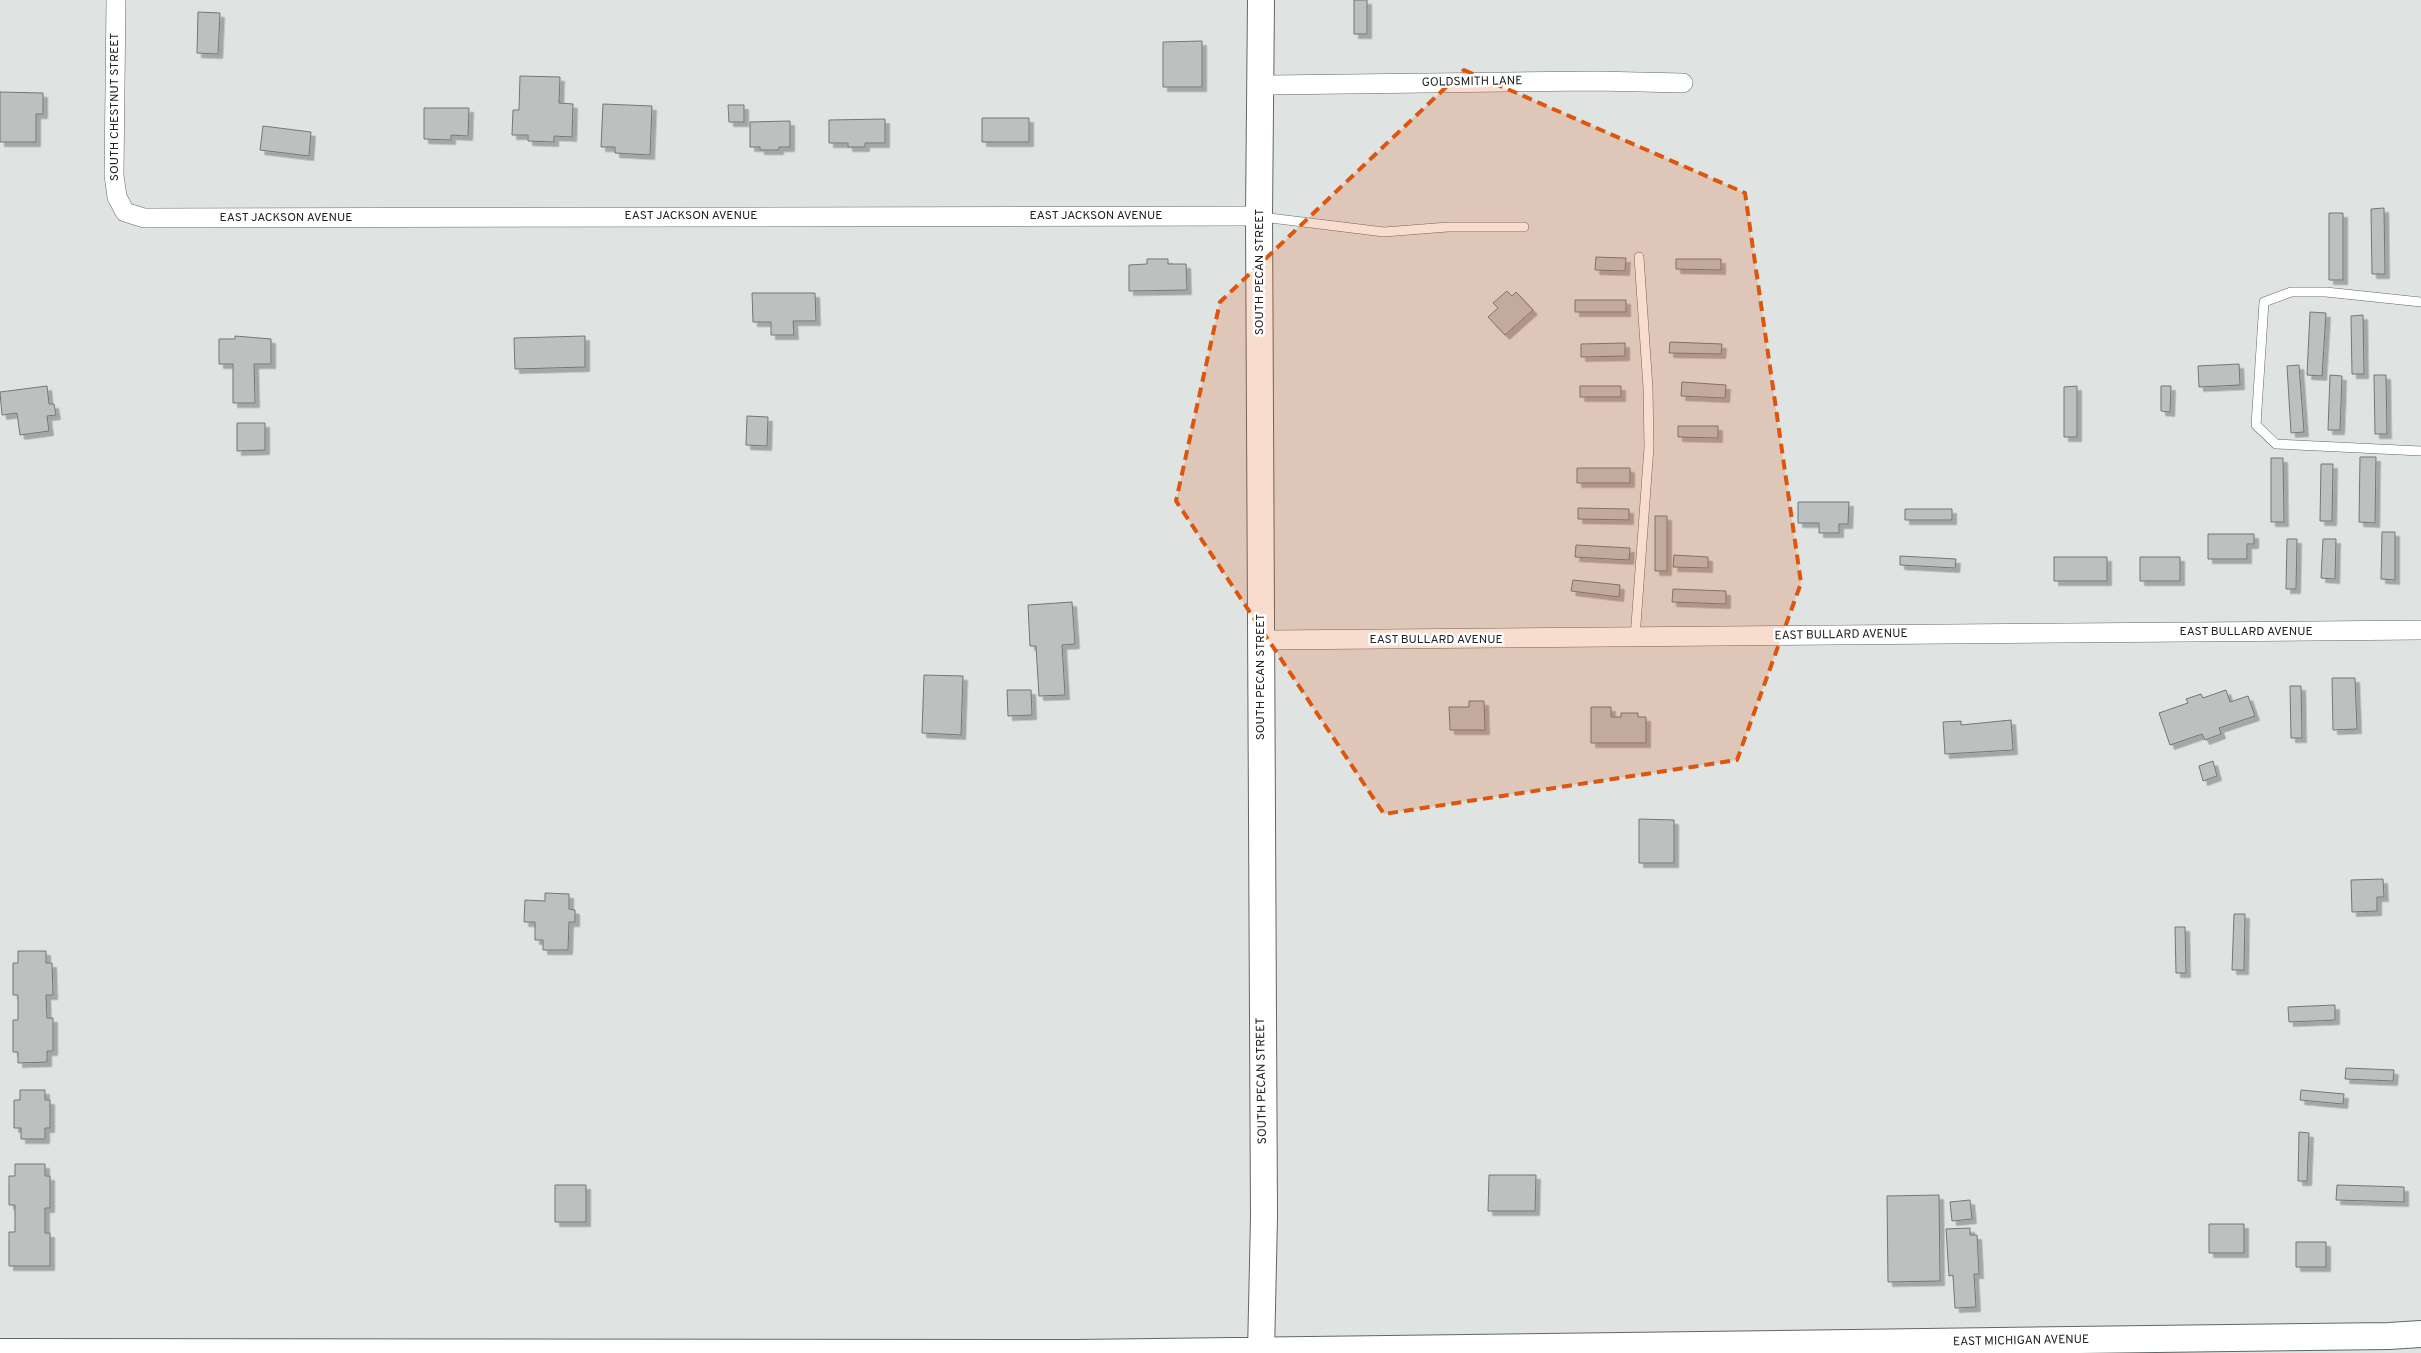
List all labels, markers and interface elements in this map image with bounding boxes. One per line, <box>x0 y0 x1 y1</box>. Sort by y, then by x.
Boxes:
street label: SOUTH CHESTNUT STREET <box>107 33 123 181</box>
street label: GOLDSMITH LANE <box>1422 73 1522 91</box>
street label: EAST JACKSON AVENUE <box>625 208 757 224</box>
street label: EAST JACKSON AVENUE <box>1030 208 1162 224</box>
street label: SOUTH PECAN STREET <box>1252 209 1268 335</box>
street label: EAST JACKSON AVENUE <box>220 210 352 226</box>
street label: SOUTH PECAN STREET <box>1253 614 1269 740</box>
street label: EAST BULLARD AVENUE <box>2179 624 2313 640</box>
street label: EAST BULLARD AVENUE <box>1774 626 1908 644</box>
street label: EAST BULLARD AVENUE <box>1369 632 1503 648</box>
street label: SOUTH PECAN STREET <box>1253 1018 1271 1144</box>
street label: EAST MICHIGAN AVENUE <box>1953 1332 2089 1350</box>

